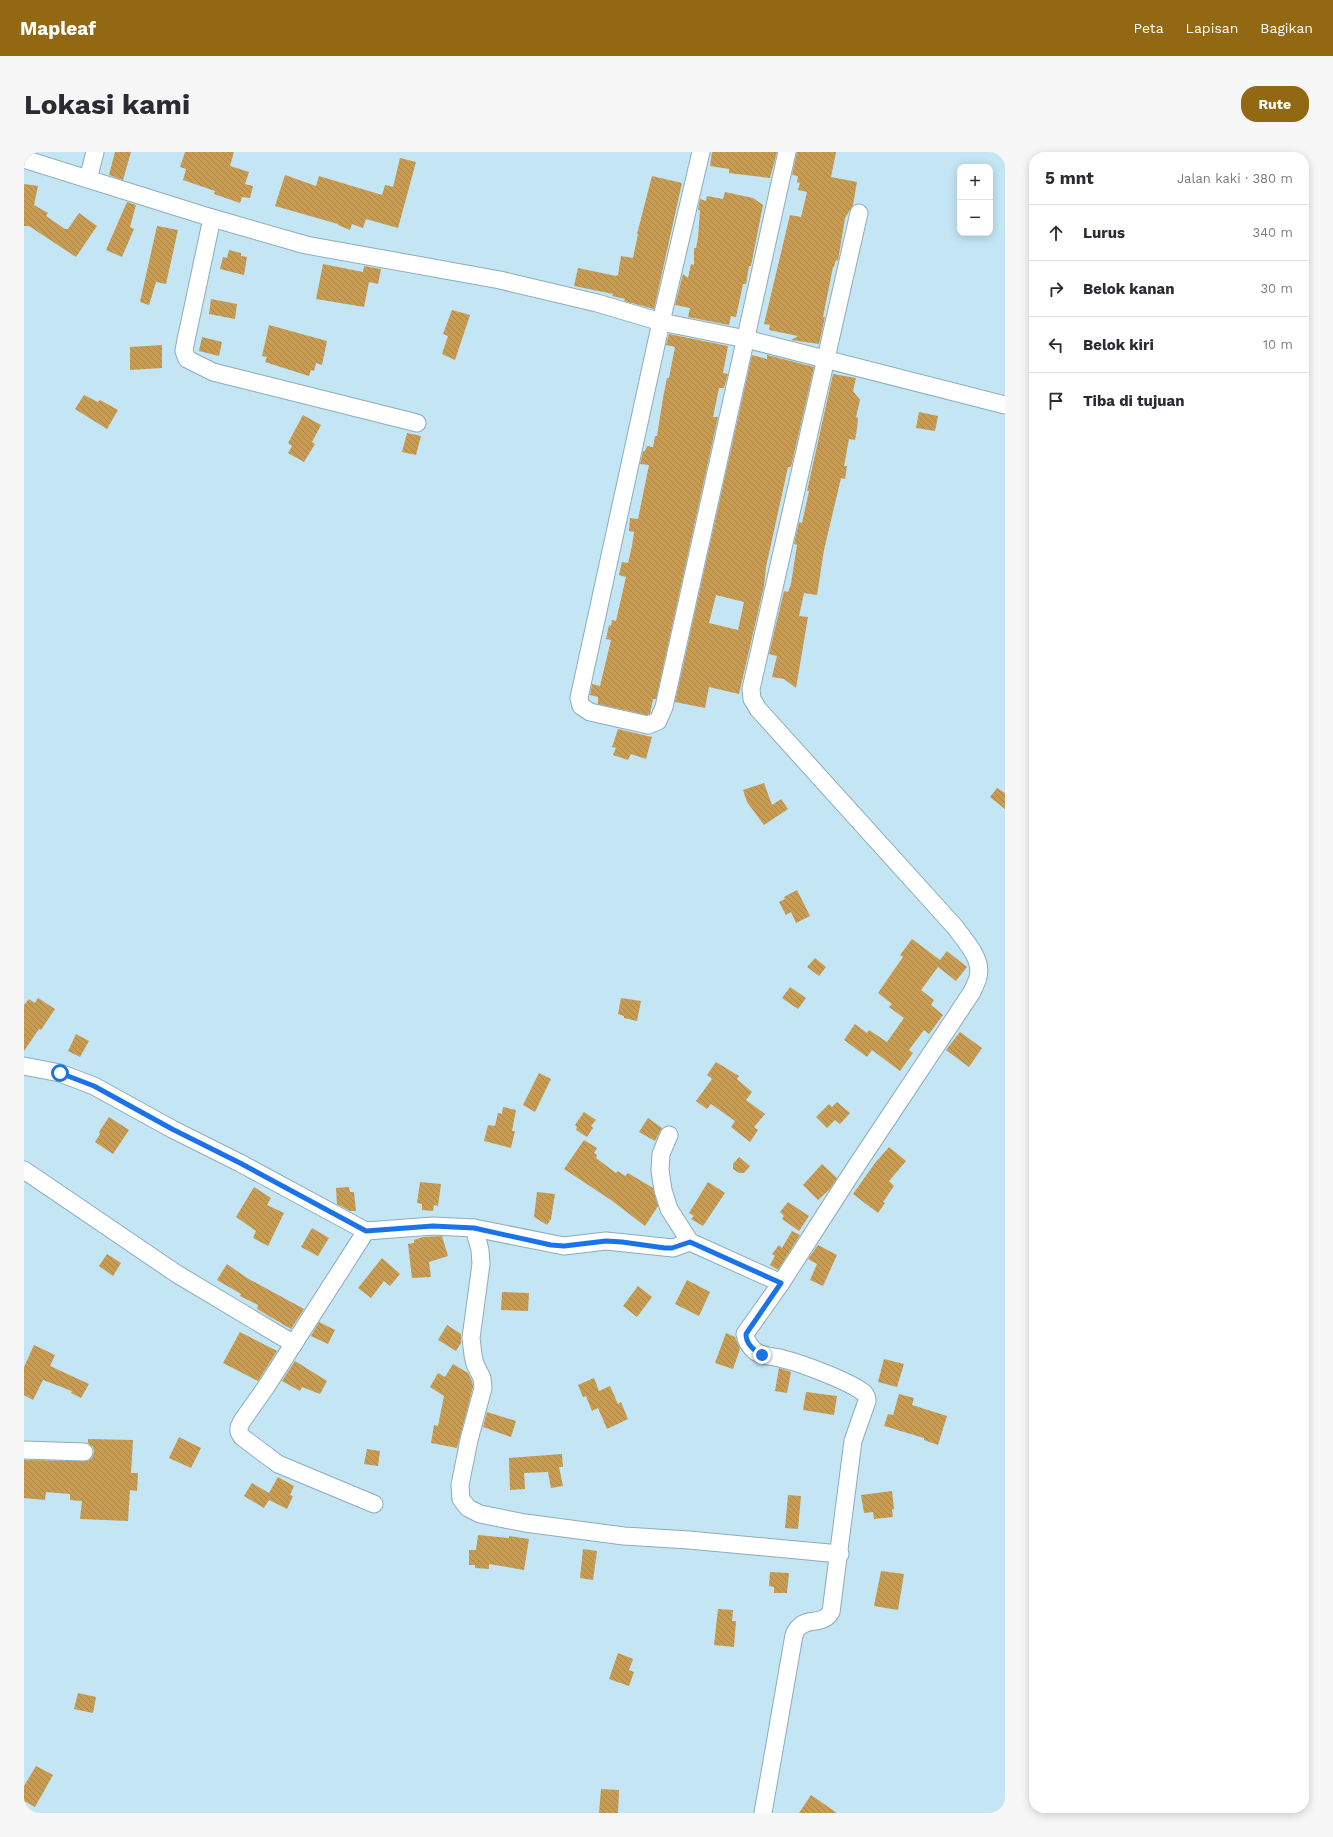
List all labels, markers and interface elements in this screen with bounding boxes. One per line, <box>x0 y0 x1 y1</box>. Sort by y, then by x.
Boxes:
text: Mapleaf <box>20 17 96 40</box>
text: Peta <box>1134 20 1164 36</box>
text: Lapisan <box>1186 20 1238 36</box>
text: Bagikan <box>1260 20 1313 36</box>
button: Rute <box>1241 86 1309 122</box>
text: Lokasi kami <box>24 88 190 121</box>
map controls <box>957 164 993 236</box>
button: + <box>957 164 993 200</box>
text: 5 mnt <box>1045 168 1094 188</box>
text: Jalan kaki · 380 m <box>1177 171 1293 186</box>
button: − <box>957 200 993 236</box>
icon: ahead <box>1045 222 1067 244</box>
text: Lurus <box>1083 224 1125 242</box>
text: 340 m <box>1253 225 1293 240</box>
icon: right <box>1045 278 1067 300</box>
text: Belok kanan <box>1083 280 1174 298</box>
text: 30 m <box>1261 281 1293 296</box>
icon: left <box>1045 334 1067 356</box>
text: Belok kiri <box>1083 336 1154 354</box>
text: 10 m <box>1263 337 1293 352</box>
icon: arrive <box>1045 390 1067 412</box>
text: Tiba di tujuan <box>1083 392 1185 410</box>
route start <box>51 1064 69 1082</box>
route end <box>753 1346 771 1364</box>

